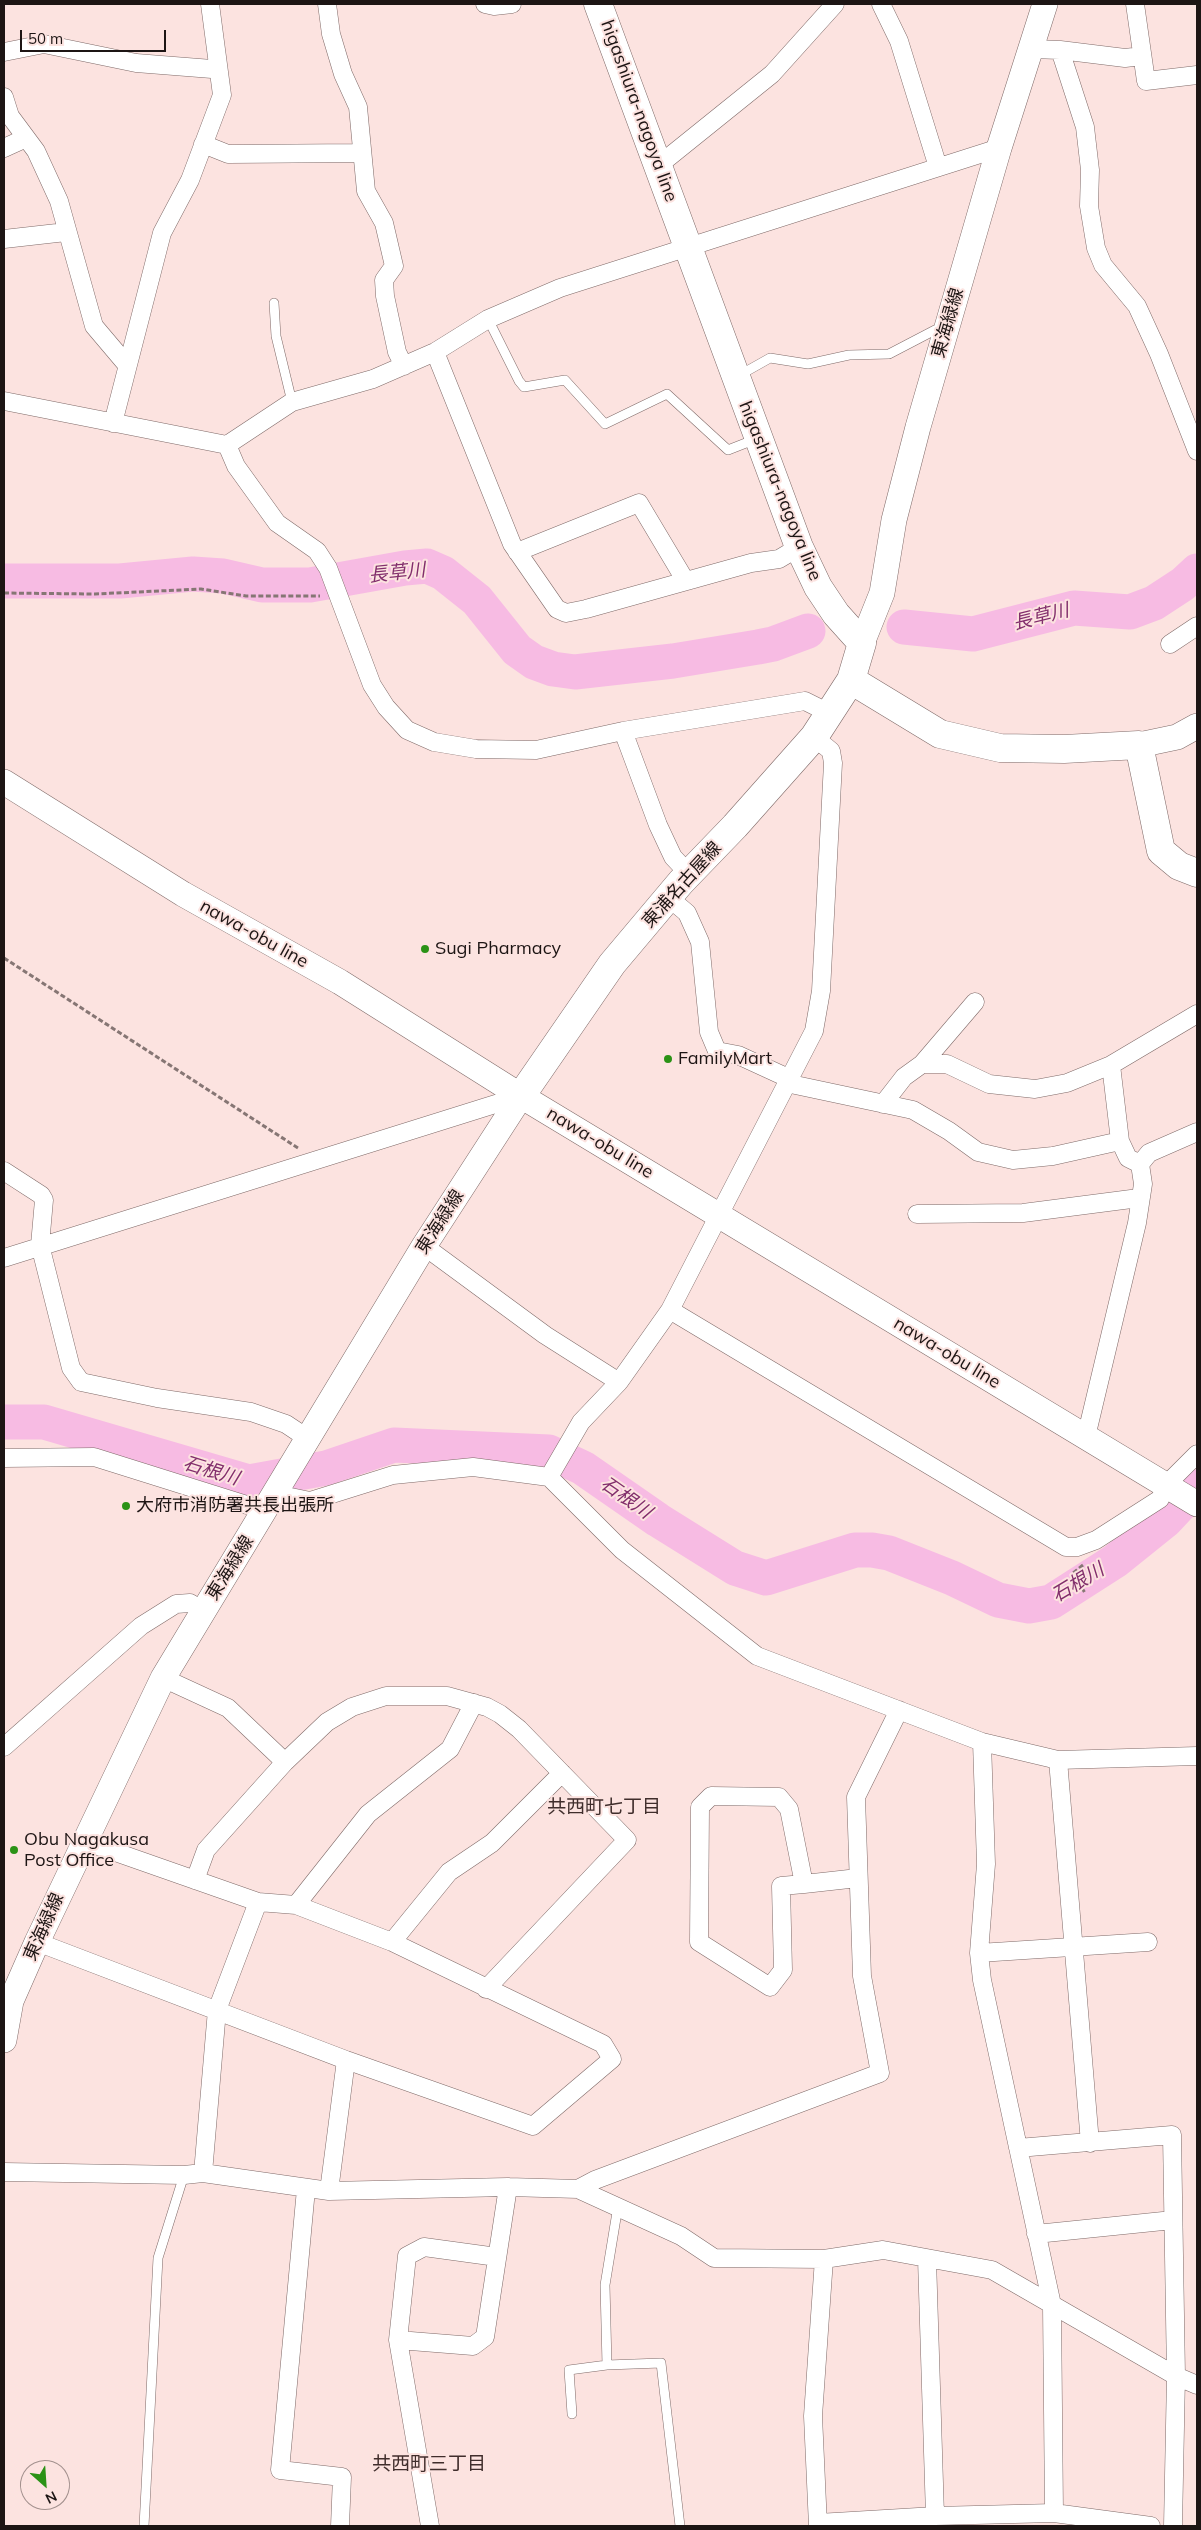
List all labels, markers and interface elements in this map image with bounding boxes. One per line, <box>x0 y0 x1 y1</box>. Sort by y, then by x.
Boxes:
street label: higashiura-nagoya line <box>596 17 682 205</box>
scale bar <box>22 20 169 52</box>
text: 50 m <box>28 29 63 48</box>
street label: 東海緑線 <box>928 285 968 361</box>
street label: higashiura-nagoya line <box>734 398 826 584</box>
water label: 長草川 <box>367 559 427 587</box>
water label: 長草川 <box>1011 599 1071 635</box>
street label: 東浦名古屋線 <box>638 838 726 932</box>
street label: nawa-obu line <box>196 895 312 973</box>
place label: Sugi Pharmacy <box>435 938 561 960</box>
marker: Sugi Pharmacy <box>419 943 431 955</box>
place label: FamilyMart <box>678 1048 772 1070</box>
marker: FamilyMart <box>662 1053 674 1065</box>
street label: nawa-obu line <box>543 1103 657 1183</box>
street label: 東海緑線 <box>411 1186 469 1258</box>
street label: nawa-obu line <box>890 1313 1004 1393</box>
water label: 石根川 <box>180 1452 242 1490</box>
water label: 石根川 <box>596 1472 656 1524</box>
place label: 大府市消防署共長出張所 <box>136 1495 334 1517</box>
marker: 大府市消防署共長出張所 <box>120 1500 132 1512</box>
street label: 東海緑線 <box>202 1532 258 1604</box>
water label: 石根川 <box>1048 1559 1108 1607</box>
district label: 共西町七丁目 <box>547 1796 661 1818</box>
place label: Obu Nagakusa Post Office <box>24 1829 149 1872</box>
marker: Obu Nagakusa Post Office <box>8 1844 20 1856</box>
street label: 東海緑線 <box>19 1890 69 1964</box>
district label: 共西町三丁目 <box>372 2453 486 2475</box>
north arrow <box>20 2460 70 2510</box>
text: N <box>42 2487 60 2508</box>

